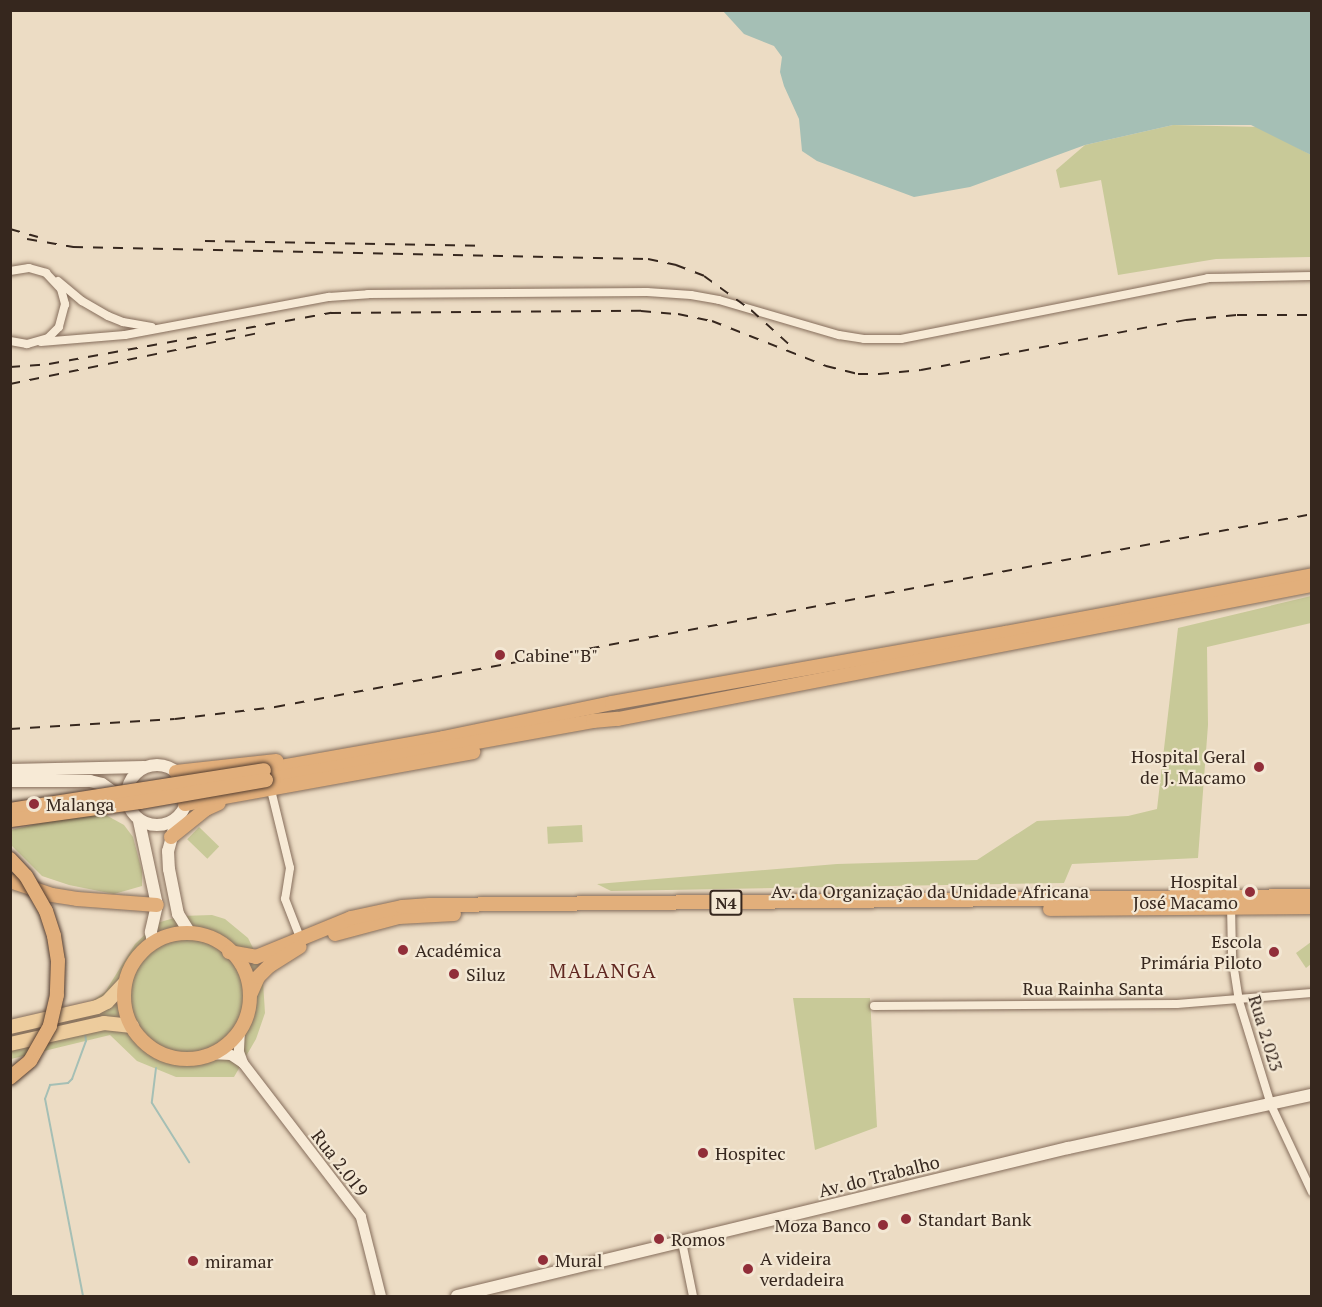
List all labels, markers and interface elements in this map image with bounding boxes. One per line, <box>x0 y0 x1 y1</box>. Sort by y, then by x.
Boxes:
place label: Cabine "B" <box>514 644 599 666</box>
marker: Cabine "B" <box>491 646 509 664</box>
place label: Hospital Geral de J. Macamo <box>1131 746 1246 789</box>
marker: Hospital Geral de J. Macamo <box>1250 758 1268 776</box>
place label: Malanga <box>46 793 114 815</box>
marker: Malanga <box>27 797 41 811</box>
place label: Hospital José Macamo <box>1133 871 1238 914</box>
street label: Av. da Organização da Unidade Africana <box>770 880 1090 902</box>
marker: Hospital José Macamo <box>1243 885 1257 899</box>
road number: N4 <box>708 890 744 916</box>
place label: Escola Primária Piloto <box>1141 931 1262 974</box>
place label: Académica <box>415 939 502 961</box>
marker: Académica <box>396 943 410 957</box>
marker: Escola Primária Piloto <box>1267 945 1281 959</box>
district label: MALANGA <box>549 958 657 982</box>
place label: Siluz <box>466 963 506 985</box>
marker: Siluz <box>447 967 461 981</box>
street label: Rua Rainha Santa <box>1022 977 1164 999</box>
street label: Rua 2.023 <box>1244 992 1288 1074</box>
street label: Rua 2.019 <box>307 1125 373 1201</box>
place label: Hospitec <box>715 1142 786 1164</box>
marker: Hospitec <box>696 1146 710 1160</box>
street label: Av. do Trabalho <box>816 1150 942 1202</box>
place label: Standart Bank <box>918 1208 1031 1230</box>
marker: Standart Bank <box>899 1212 913 1226</box>
place label: Moza Banco <box>775 1214 871 1236</box>
marker: Moza Banco <box>876 1218 890 1232</box>
place label: Romos <box>671 1228 725 1250</box>
marker: Romos <box>652 1232 666 1246</box>
place label: A videira verdadeira <box>760 1248 844 1290</box>
place label: Mural <box>555 1249 602 1271</box>
place label: miramar <box>205 1250 273 1272</box>
marker: Mural <box>536 1253 550 1267</box>
marker: miramar <box>186 1254 200 1268</box>
marker: A videira verdadeira <box>741 1262 755 1276</box>

